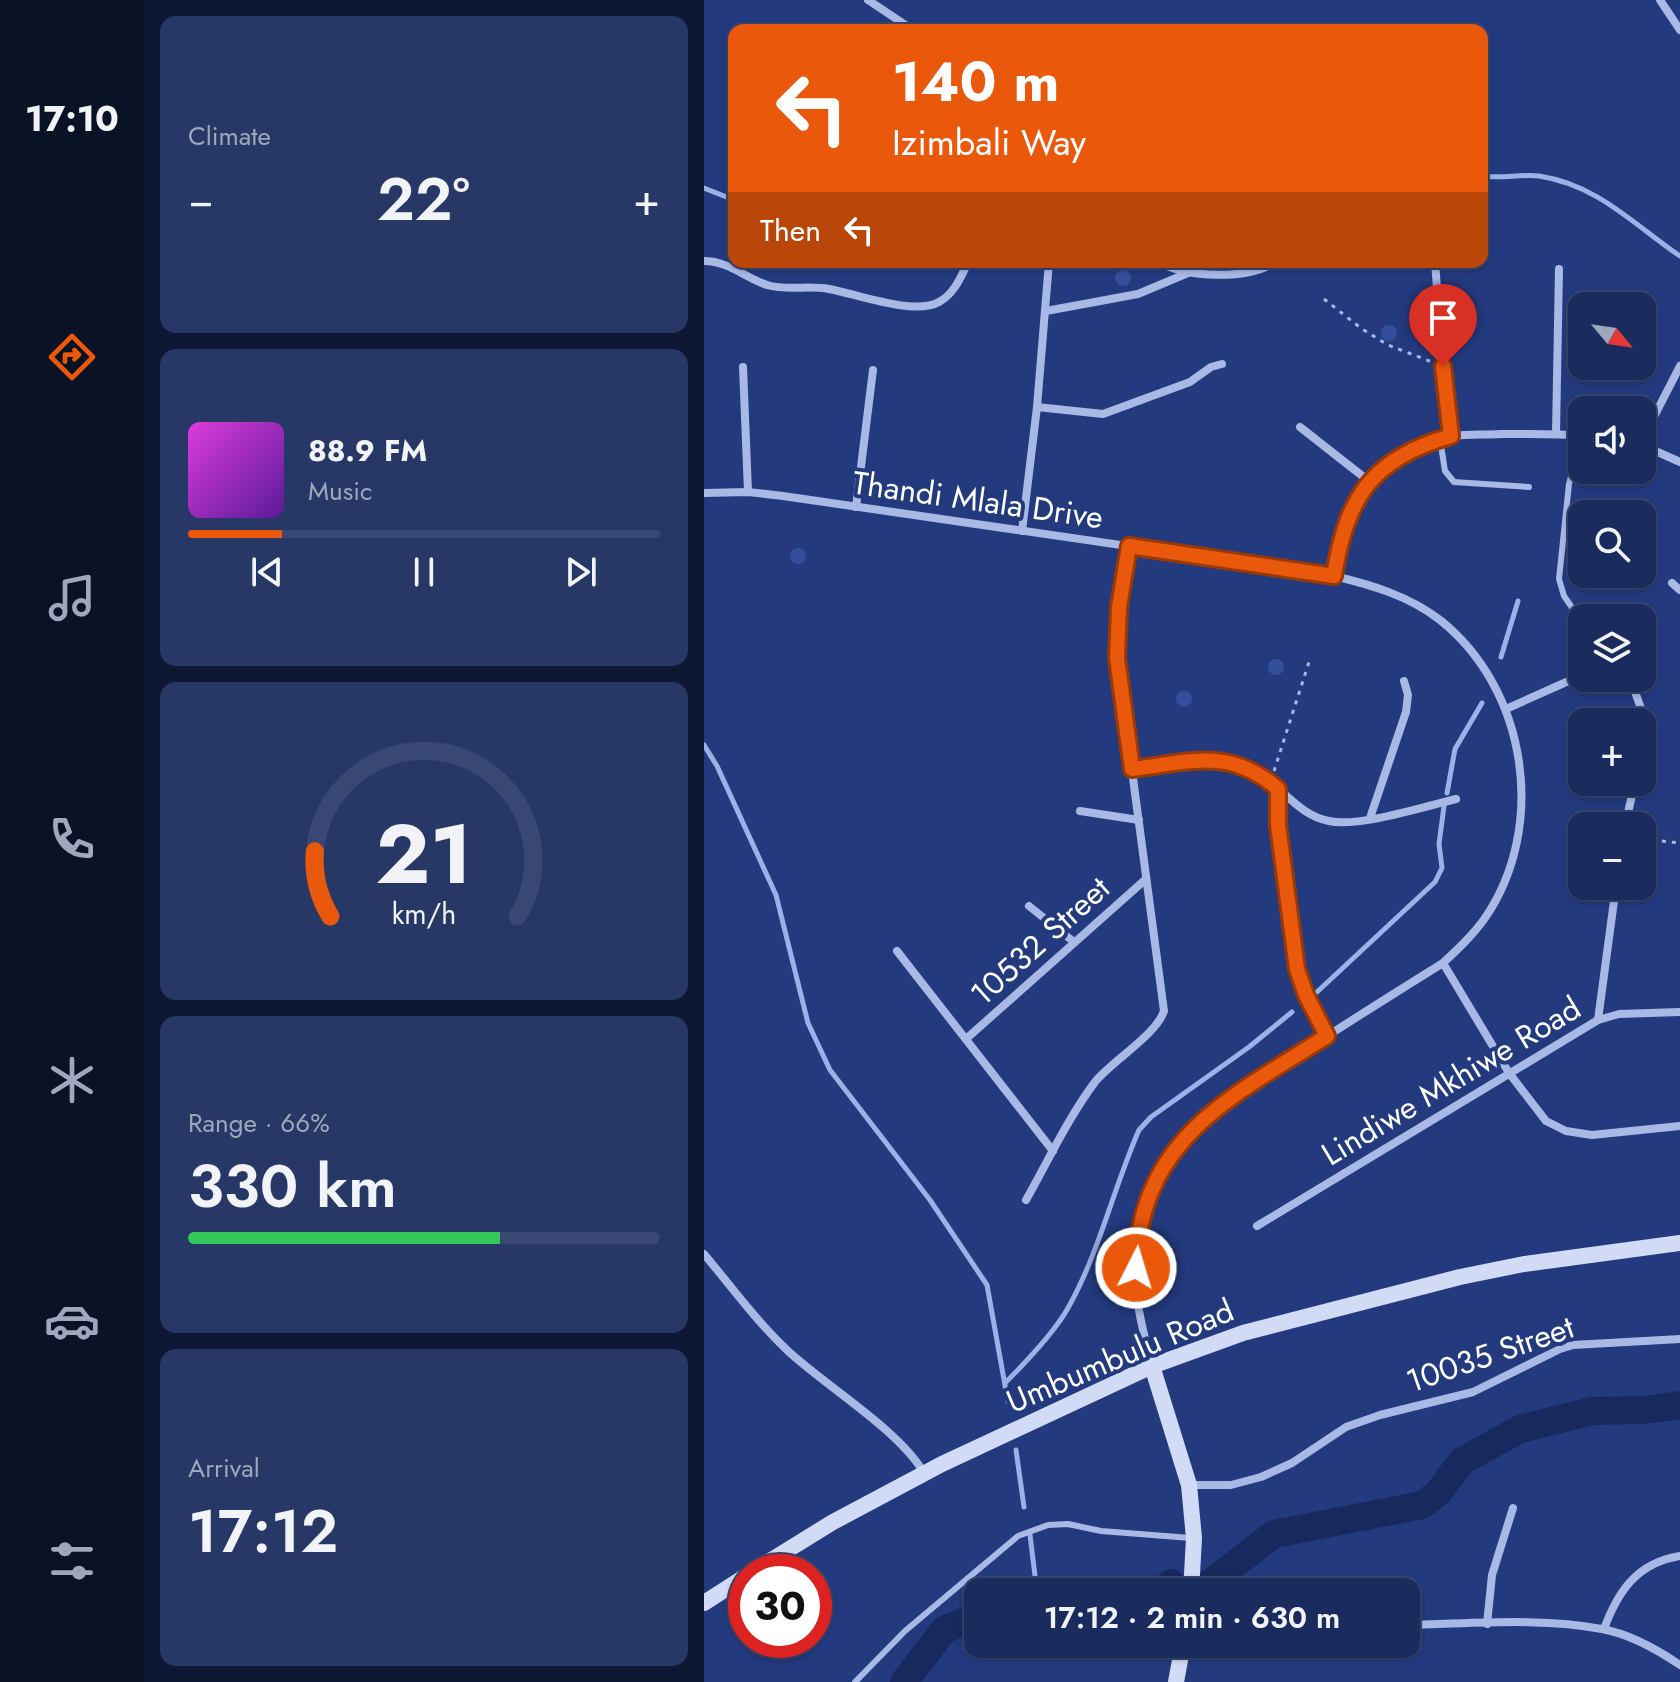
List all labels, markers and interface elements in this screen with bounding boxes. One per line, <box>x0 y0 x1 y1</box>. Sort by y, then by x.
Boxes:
text: 140 m <box>892 41 1059 122</box>
icon: left <box>760 56 864 160</box>
text: 17:10 <box>25 92 119 144</box>
text: Izimbali Way <box>892 116 1086 168</box>
text: Climate <box>188 117 271 155</box>
text: 22° <box>377 156 470 243</box>
text: − <box>188 168 214 232</box>
text: + <box>633 168 660 232</box>
icon: left <box>837 208 881 252</box>
text: Then <box>760 209 821 252</box>
pin <box>1409 284 1477 366</box>
north arrow <box>1568 292 1656 380</box>
map controls <box>1568 292 1656 900</box>
icon: arrive <box>1421 296 1465 340</box>
icon: directions <box>44 329 100 385</box>
button: sound <box>1568 396 1656 484</box>
text: 88.9 FM <box>308 429 427 472</box>
street label: Thandi Mlala Drive <box>850 460 1106 540</box>
text: Music <box>308 472 372 510</box>
button: search <box>1568 500 1656 588</box>
icon: previous <box>245 550 289 594</box>
icon: pause <box>402 550 446 594</box>
icon: next <box>559 550 603 594</box>
icon: music <box>44 570 100 626</box>
button: layers <box>1568 604 1656 692</box>
button: + <box>1568 708 1656 796</box>
text: 21 <box>376 794 472 914</box>
icon: phone <box>44 811 100 867</box>
button: − <box>1568 812 1656 900</box>
street label: 10532 Street <box>960 866 1120 1016</box>
text: km/h <box>392 893 456 935</box>
street label: Lindiwe Mkhiwe Road <box>1313 985 1589 1177</box>
icon: climate <box>44 1052 100 1108</box>
text: Range · 66% <box>188 1104 330 1142</box>
text: 330 km <box>188 1143 397 1230</box>
position arrow <box>1094 1226 1178 1310</box>
street label: Umbumbulu Road <box>999 1287 1241 1425</box>
icon: car <box>44 1293 100 1349</box>
street label: 10035 Street <box>1400 1304 1580 1404</box>
text: Arrival <box>188 1449 260 1487</box>
text: 17:12 <box>188 1488 338 1575</box>
icon: filters <box>44 1533 100 1589</box>
speed limit sign: 30 <box>728 1554 832 1658</box>
text: 17:12 · 2 min · 630 m <box>1044 1596 1340 1639</box>

